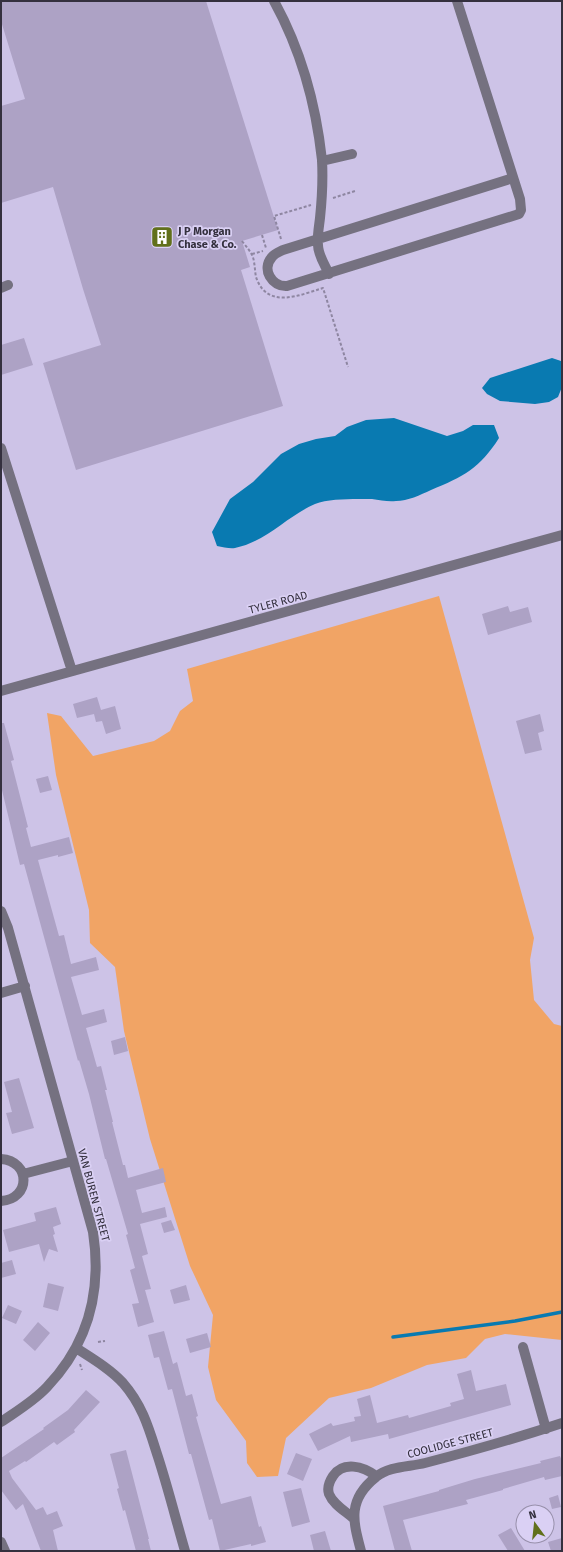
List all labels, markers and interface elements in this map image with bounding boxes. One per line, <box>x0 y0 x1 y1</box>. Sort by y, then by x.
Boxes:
building icon: J P Morgan Chase & Co. <box>149 224 175 250</box>
place label: J P Morgan Chase & Co. <box>177 225 237 251</box>
street label: TYLER ROAD <box>247 588 309 617</box>
street label: VAN BUREN STREET <box>75 1147 112 1243</box>
street label: COOLIDGE STREET <box>406 1426 495 1461</box>
north arrow <box>515 1504 555 1544</box>
text: N <box>527 1508 538 1522</box>

